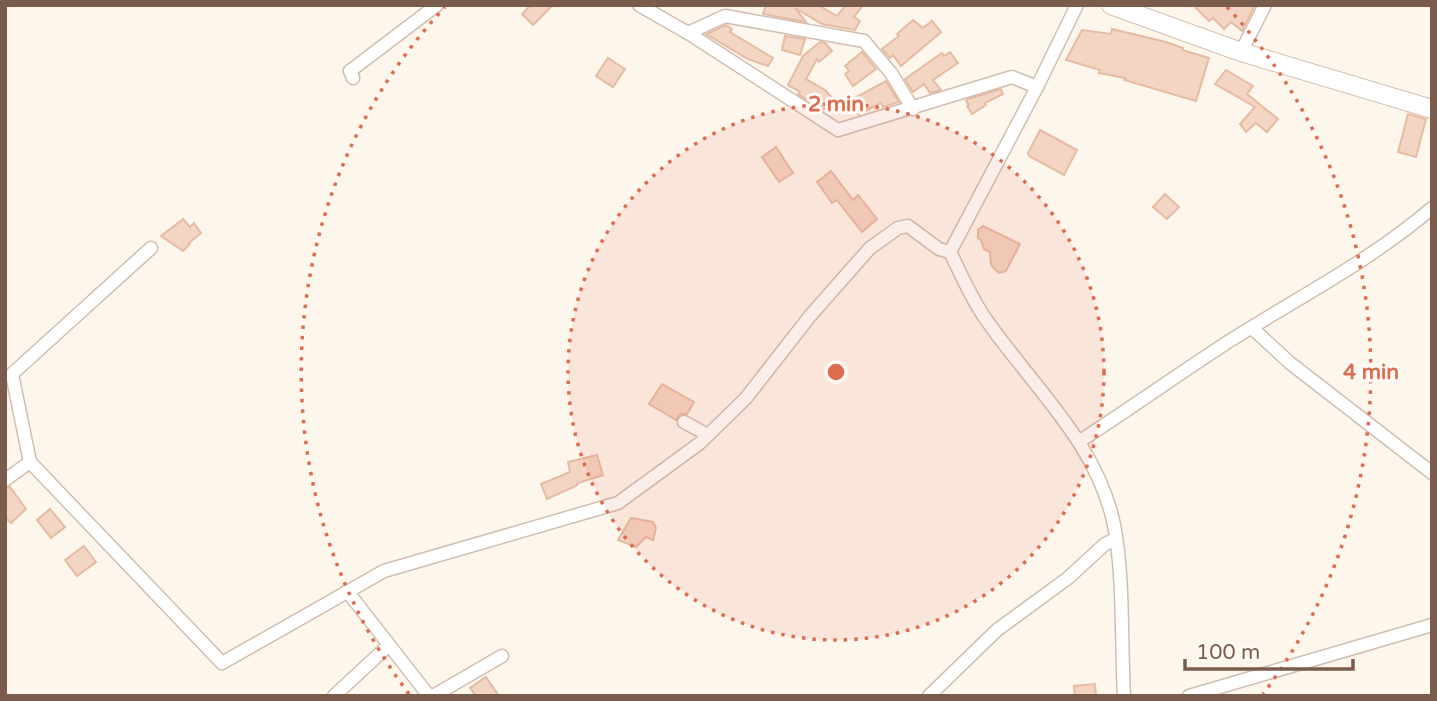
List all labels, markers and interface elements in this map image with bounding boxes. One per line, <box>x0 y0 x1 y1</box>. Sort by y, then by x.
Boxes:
text: 2 min <box>808 92 864 117</box>
centre of rings <box>824 360 848 384</box>
text: 4 min <box>1343 360 1399 385</box>
scale bar <box>1185 628 1353 672</box>
text: 100 m <box>1196 640 1260 665</box>

